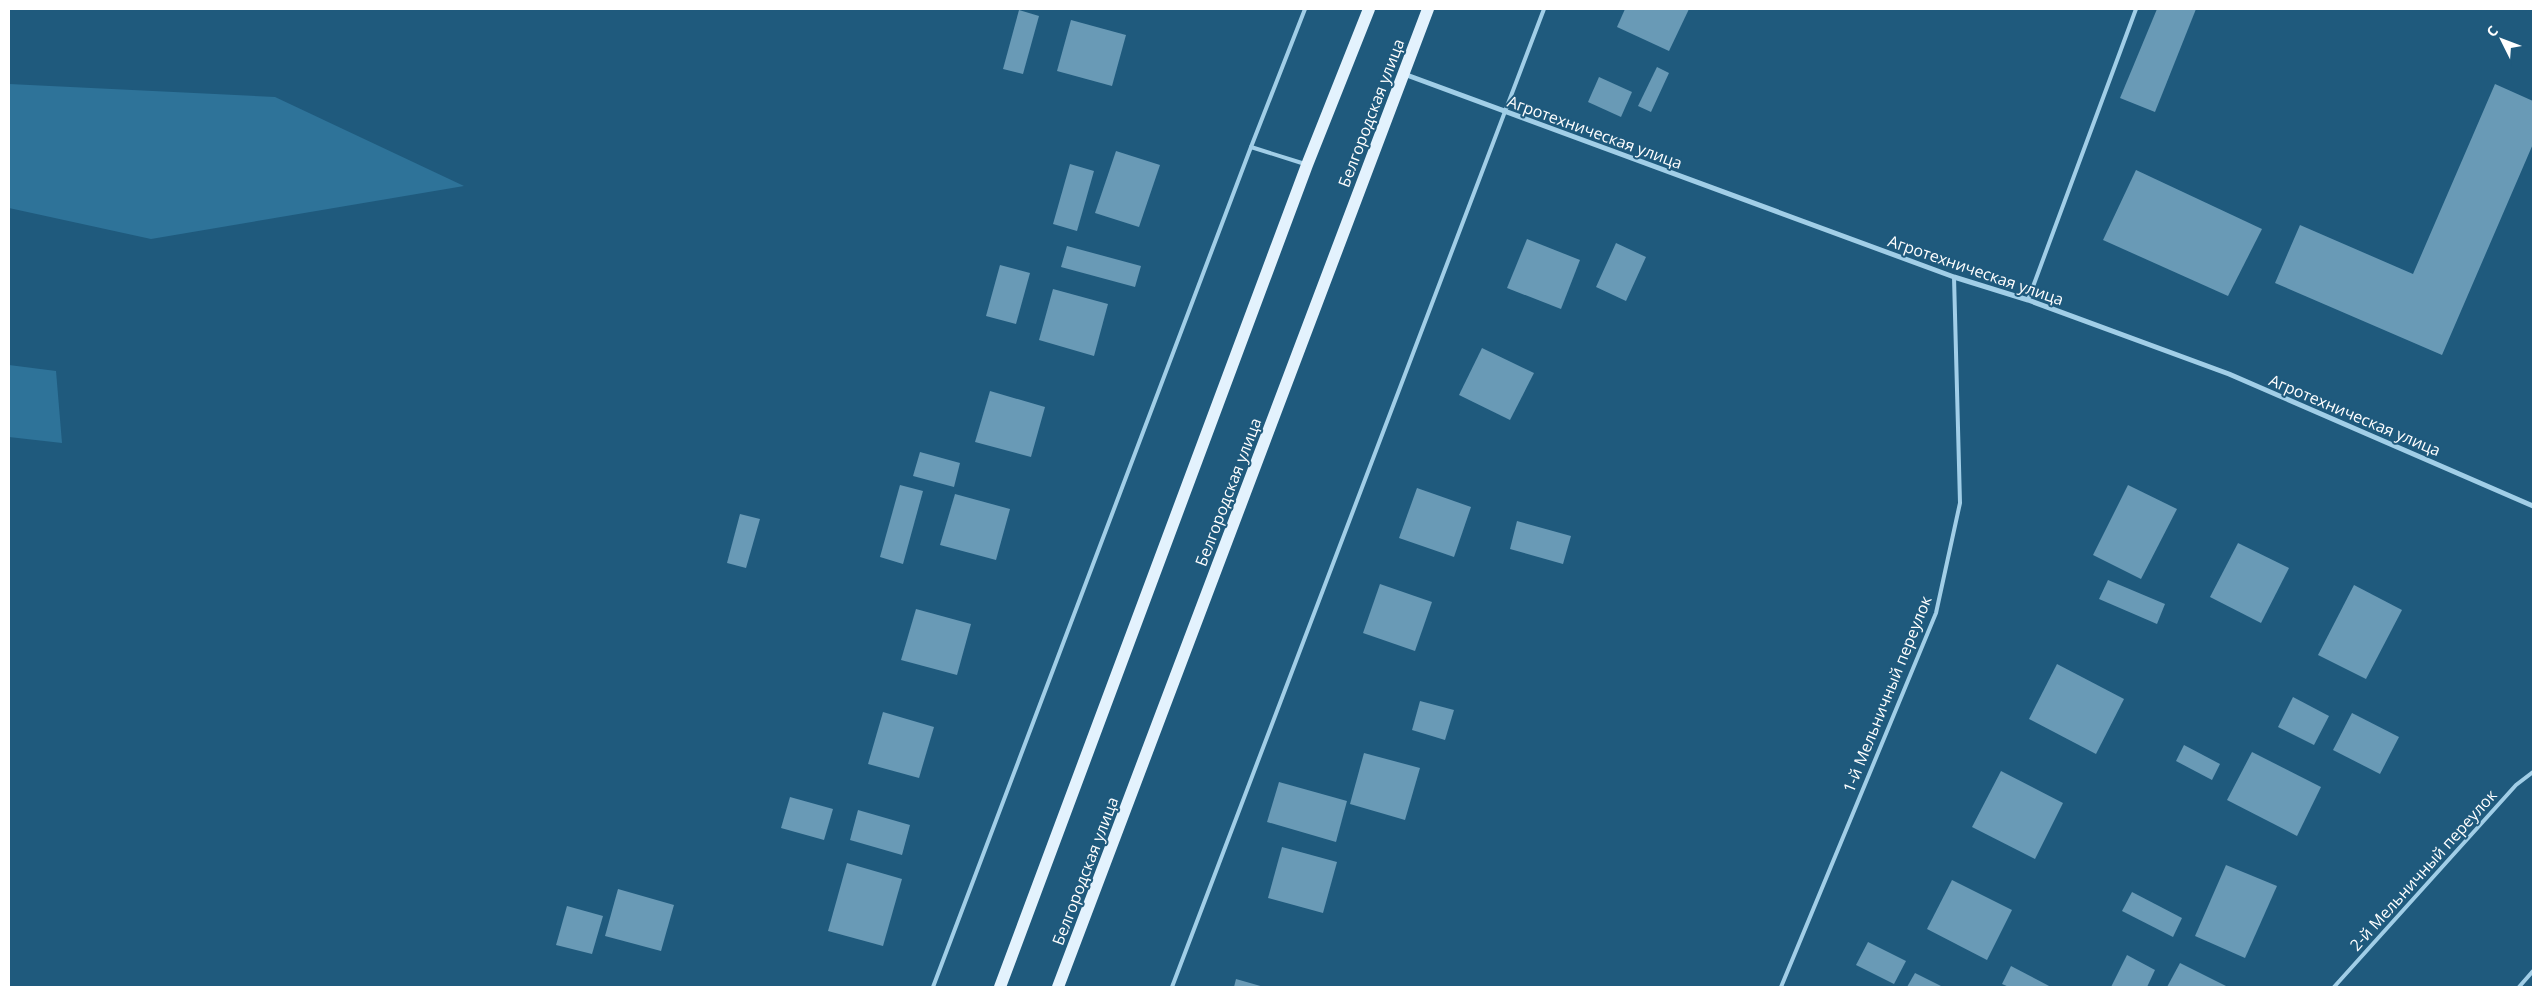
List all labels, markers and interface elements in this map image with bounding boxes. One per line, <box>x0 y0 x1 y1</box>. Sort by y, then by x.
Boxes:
north arrow <box>2477 15 2527 65</box>
text: С <box>2482 21 2502 41</box>
street label: Белгородская улица <box>1333 36 1409 190</box>
street label: Агротехническая улица <box>1505 90 1685 174</box>
street label: Агротехническая улица <box>1885 230 2067 310</box>
street label: Агротехническая улица <box>2266 369 2444 461</box>
street label: Белгородская улица <box>1190 415 1266 569</box>
street label: 1-й Мельничный переулок <box>1837 592 1937 796</box>
street label: 2-й Мельничный переулок <box>2345 784 2502 955</box>
street label: Белгородская улица <box>1047 794 1123 948</box>

